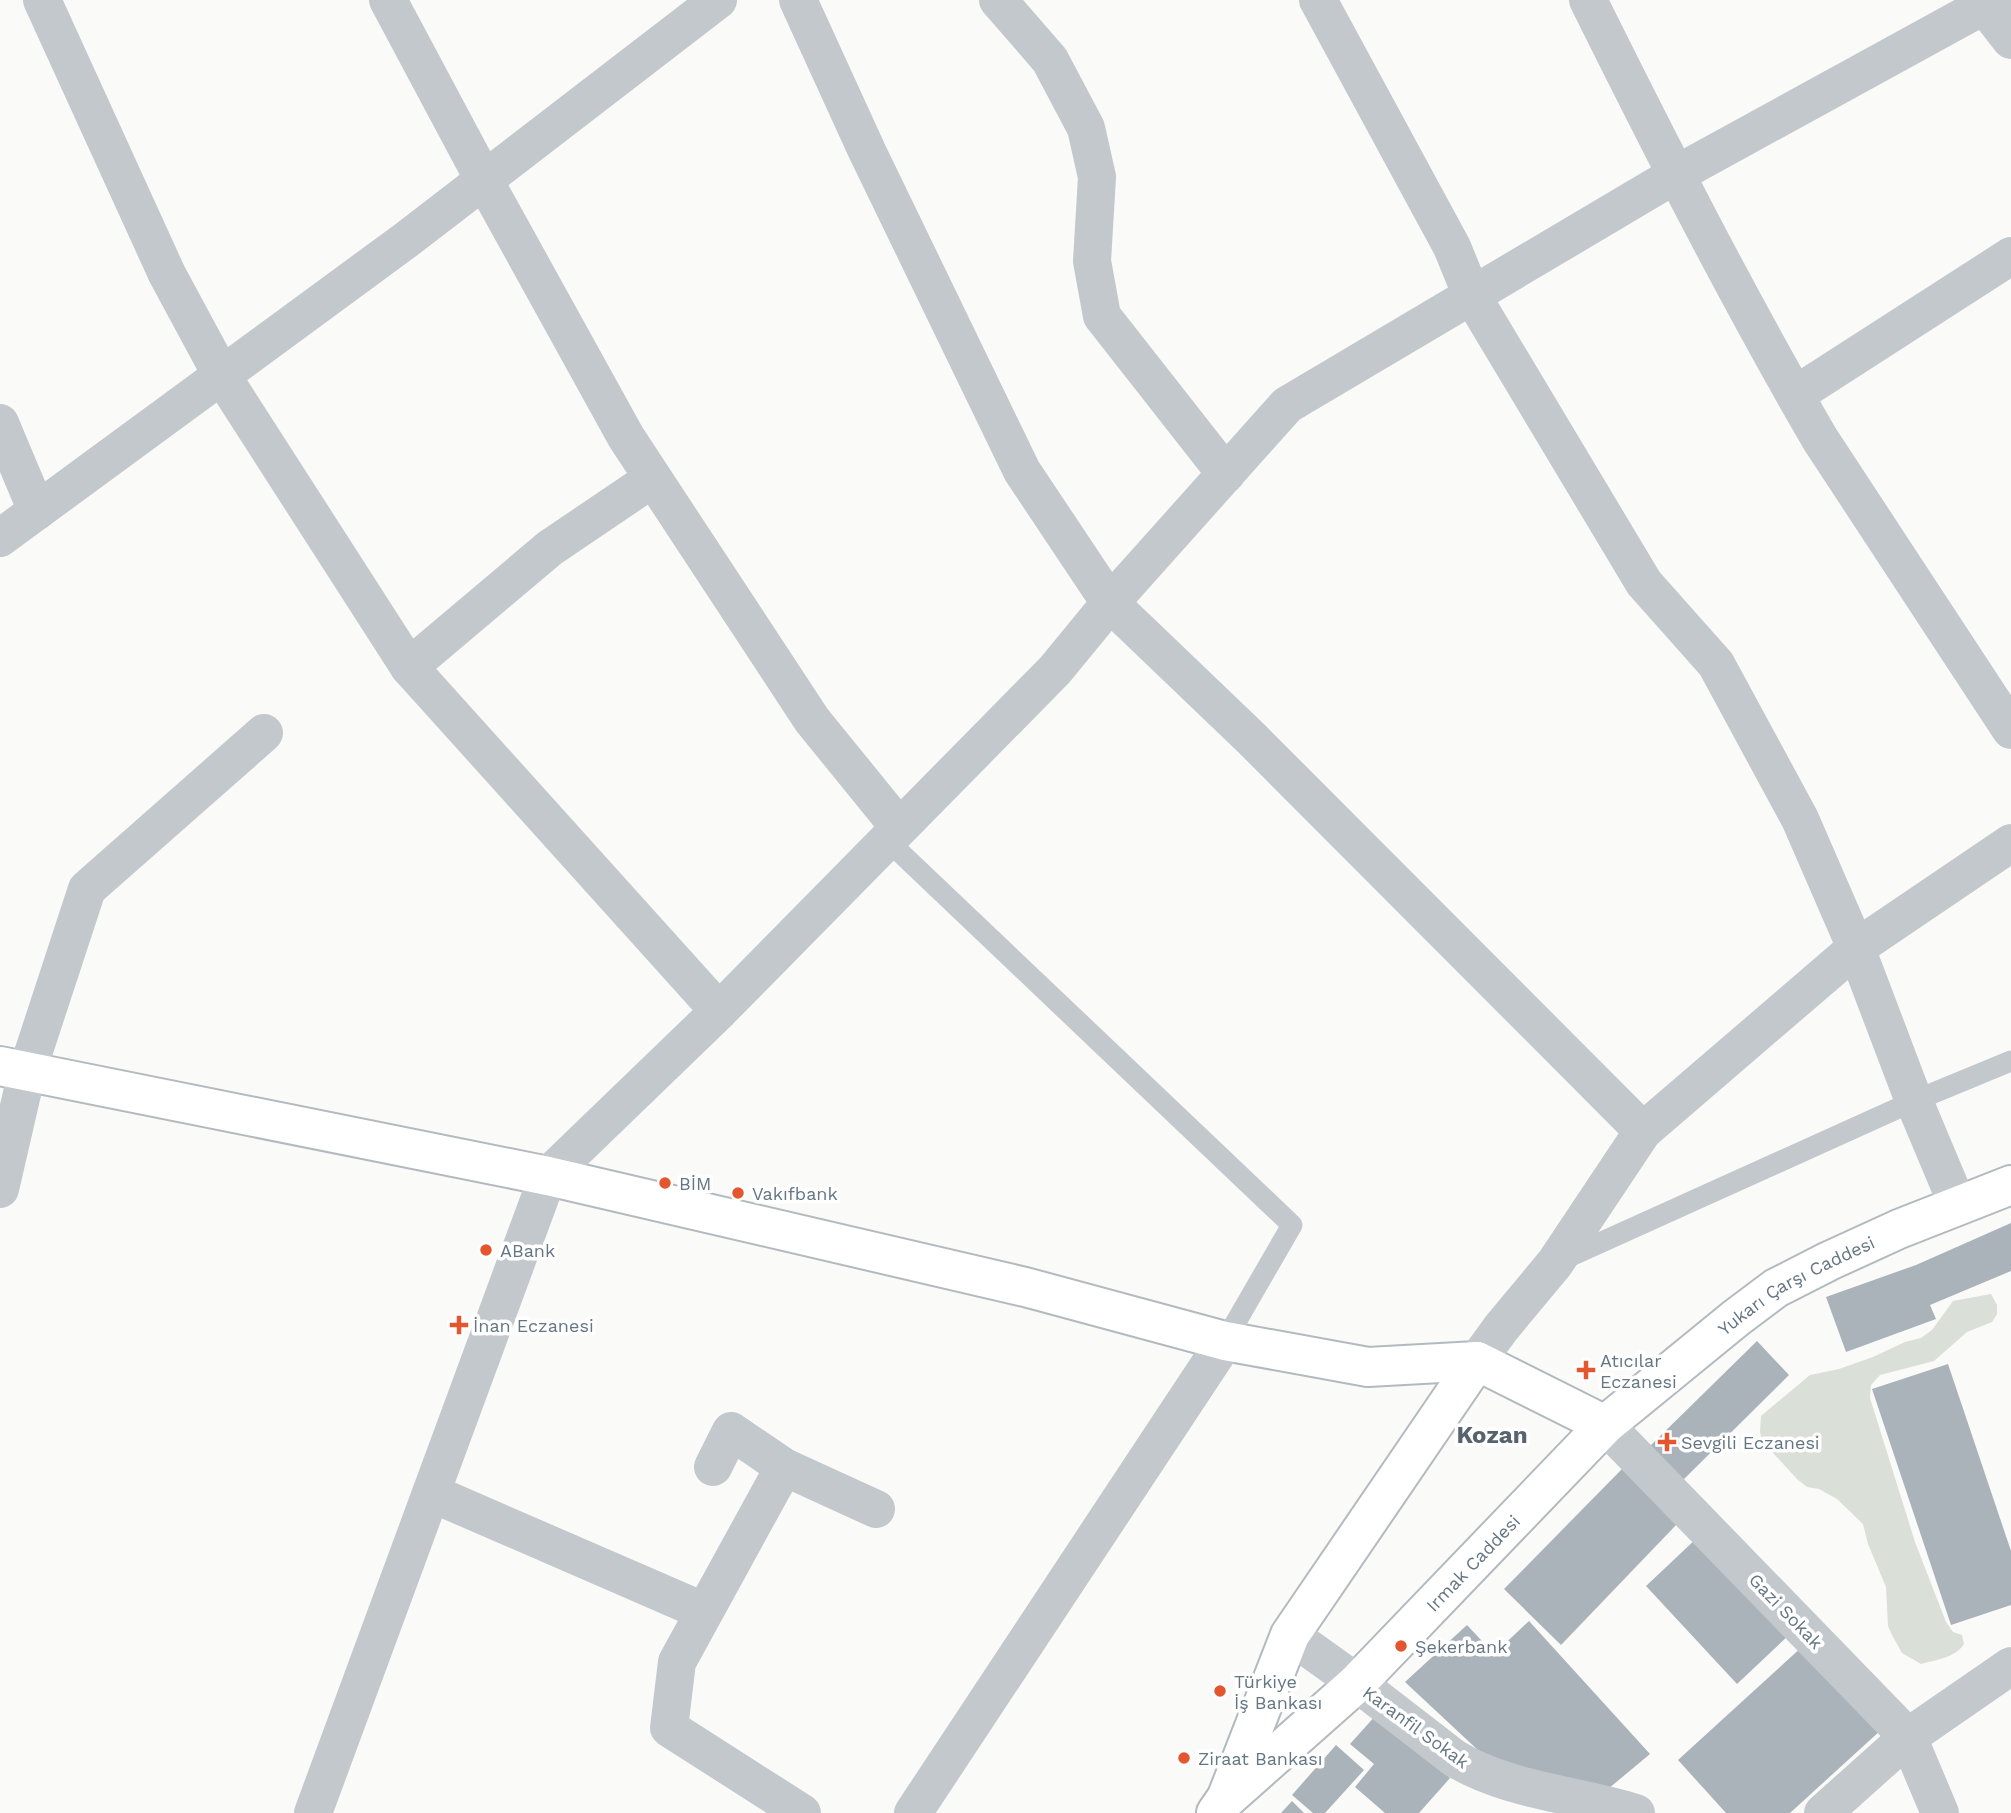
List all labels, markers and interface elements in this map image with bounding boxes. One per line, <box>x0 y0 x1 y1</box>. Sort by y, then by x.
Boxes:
place label: BİM <box>679 1173 711 1194</box>
marker: BİM <box>657 1175 673 1191</box>
place label: Vakıfbank <box>752 1183 838 1204</box>
marker: Vakıfbank <box>730 1185 746 1201</box>
street label: Yukarı Çarşı Caddesi <box>1713 1231 1878 1339</box>
place label: ABank <box>500 1240 555 1261</box>
marker: ABank <box>478 1242 494 1258</box>
place label: İnan Eczanesi <box>473 1315 594 1336</box>
marker: İnan Eczanesi <box>451 1317 467 1333</box>
place label: Atıcılar Eczanesi <box>1600 1350 1677 1392</box>
marker: Atıcılar Eczanesi <box>1578 1362 1594 1378</box>
district label: Kozan <box>1456 1421 1528 1449</box>
place label: Sevgili Eczanesi <box>1681 1432 1820 1453</box>
marker: Sevgili Eczanesi <box>1659 1434 1675 1450</box>
street label: Irmak Caddesi <box>1421 1510 1524 1615</box>
street label: Gazi Sokak <box>1745 1569 1827 1653</box>
place label: Şekerbank <box>1415 1636 1507 1657</box>
marker: Şekerbank <box>1393 1638 1409 1654</box>
place label: Türkiye İş Bankası <box>1234 1671 1322 1713</box>
street label: Karanfil Sokak <box>1359 1682 1473 1772</box>
marker: Türkiye İş Bankası <box>1212 1683 1228 1699</box>
place label: Ziraat Bankası <box>1198 1748 1323 1769</box>
marker: Ziraat Bankası <box>1176 1750 1192 1766</box>

